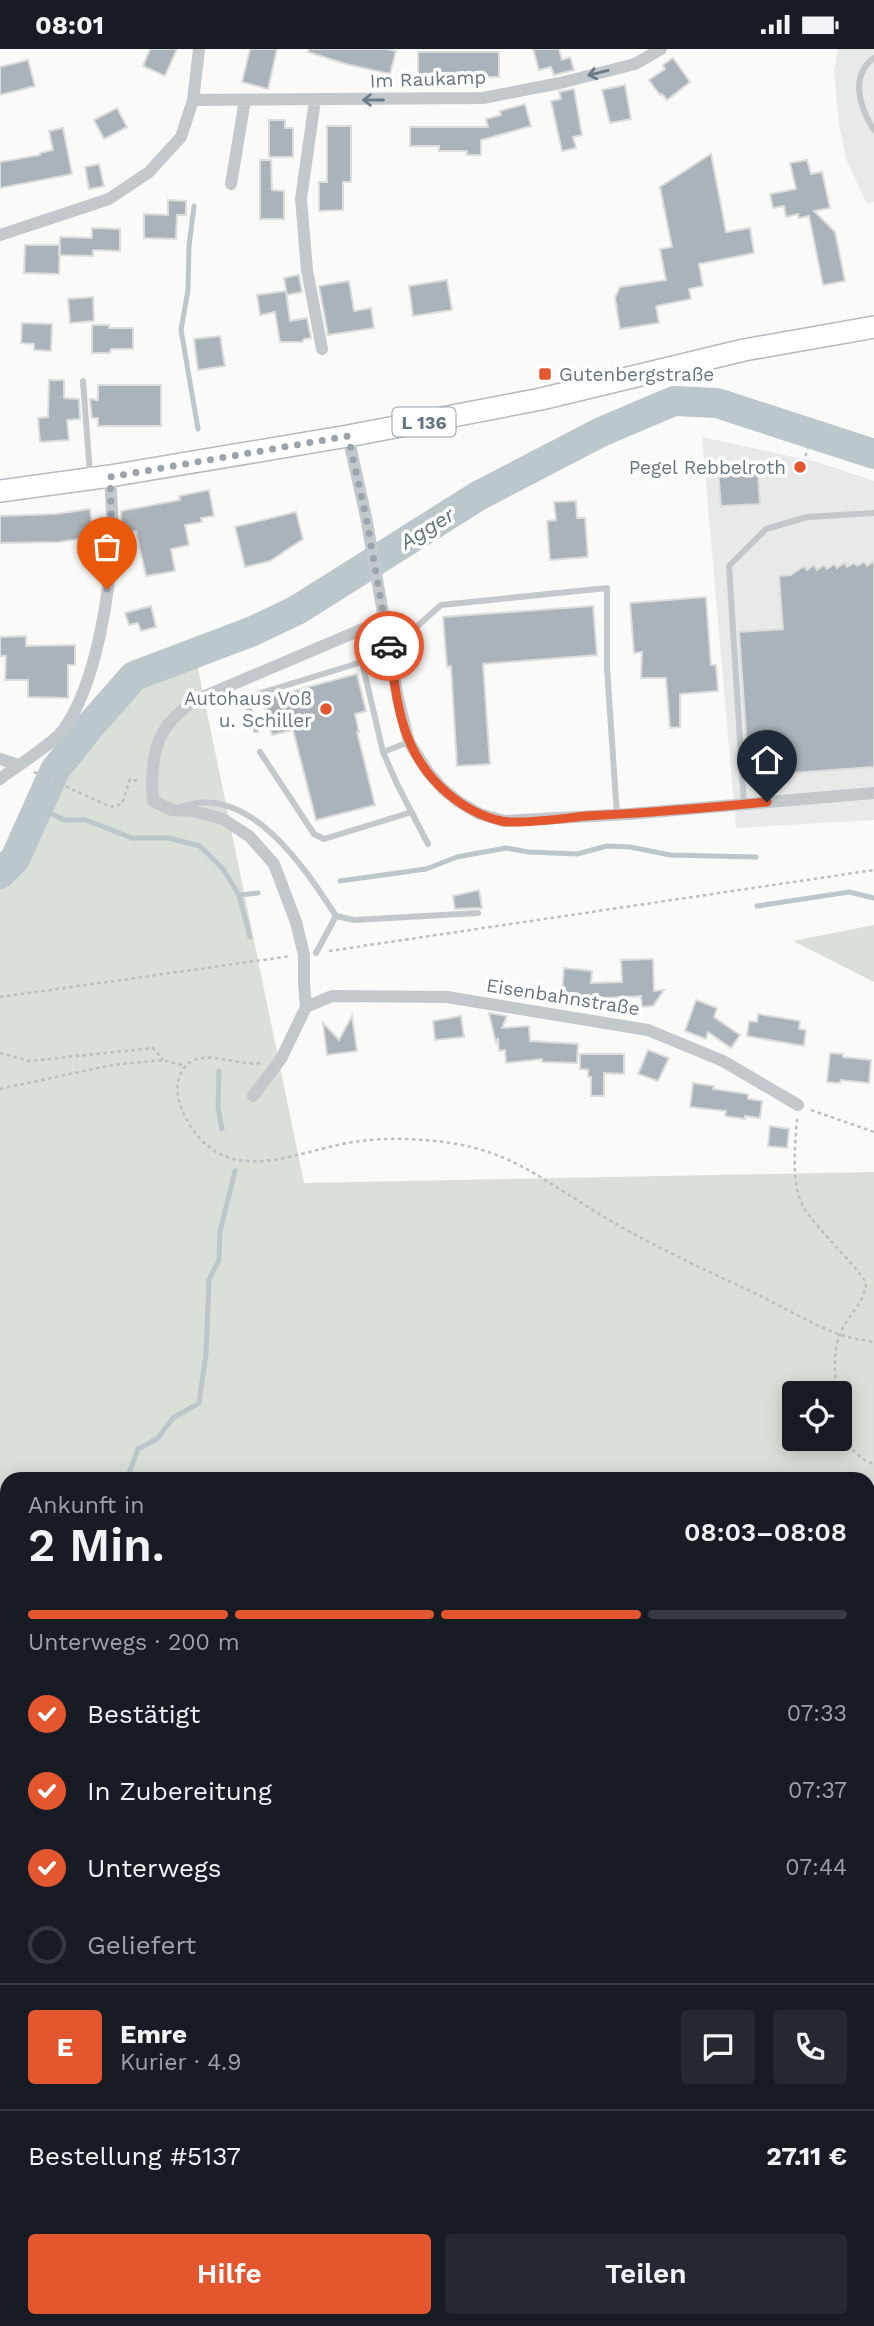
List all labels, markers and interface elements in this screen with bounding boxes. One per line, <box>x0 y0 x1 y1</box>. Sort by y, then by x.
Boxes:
text: 08:01 <box>35 10 104 40</box>
street label: Im Raukamp <box>369 65 487 93</box>
one-way arrow <box>587 68 609 81</box>
one-way arrow <box>362 93 385 107</box>
place label: Gutenbergstraße <box>559 363 714 386</box>
marker: Gutenbergstraße <box>537 366 553 382</box>
road number: L 136 <box>392 407 456 437</box>
place label: Pegel Rebbelroth <box>629 456 786 479</box>
marker: Pegel Rebbelroth <box>792 459 808 475</box>
water label: Agger <box>394 501 460 555</box>
pin <box>77 517 137 589</box>
icon: bag <box>88 528 126 566</box>
courier <box>354 611 424 681</box>
icon: car <box>370 627 408 665</box>
place label: Autohaus Voß u. Schiller <box>184 687 312 732</box>
marker: Autohaus Voß u. Schiller <box>318 701 334 717</box>
pin <box>737 730 797 802</box>
icon: home <box>748 741 786 779</box>
street label: Eisenbahnstraße <box>485 974 641 1020</box>
map controls <box>782 1381 852 1451</box>
button: locate <box>782 1381 852 1451</box>
text: Ankunft in <box>28 1492 144 1519</box>
text: 08:03–08:08 <box>684 1517 847 1547</box>
text: 2 Min. <box>28 1518 165 1572</box>
text: Unterwegs · 200 m <box>28 1629 240 1656</box>
icon: check <box>28 1695 66 1733</box>
text: Bestätigt <box>87 1699 200 1729</box>
text: 07:33 <box>787 1700 847 1727</box>
icon: check <box>28 1772 66 1810</box>
text: In Zubereitung <box>87 1776 272 1806</box>
text: 07:37 <box>788 1777 847 1804</box>
icon: check <box>28 1849 66 1887</box>
text: Unterwegs <box>87 1853 222 1883</box>
text: 07:44 <box>785 1854 847 1881</box>
text: Geliefert <box>87 1930 196 1960</box>
button: chat <box>681 2010 755 2084</box>
button: phone <box>773 2010 847 2084</box>
text: Emre <box>120 2019 187 2049</box>
text: E <box>57 2032 73 2062</box>
text: Kurier · 4.9 <box>120 2049 241 2076</box>
text: Bestellung #5137 <box>28 2141 241 2171</box>
text: 27.11 € <box>766 2141 847 2171</box>
button: Hilfe <box>28 2234 431 2314</box>
button: Teilen <box>445 2234 847 2314</box>

